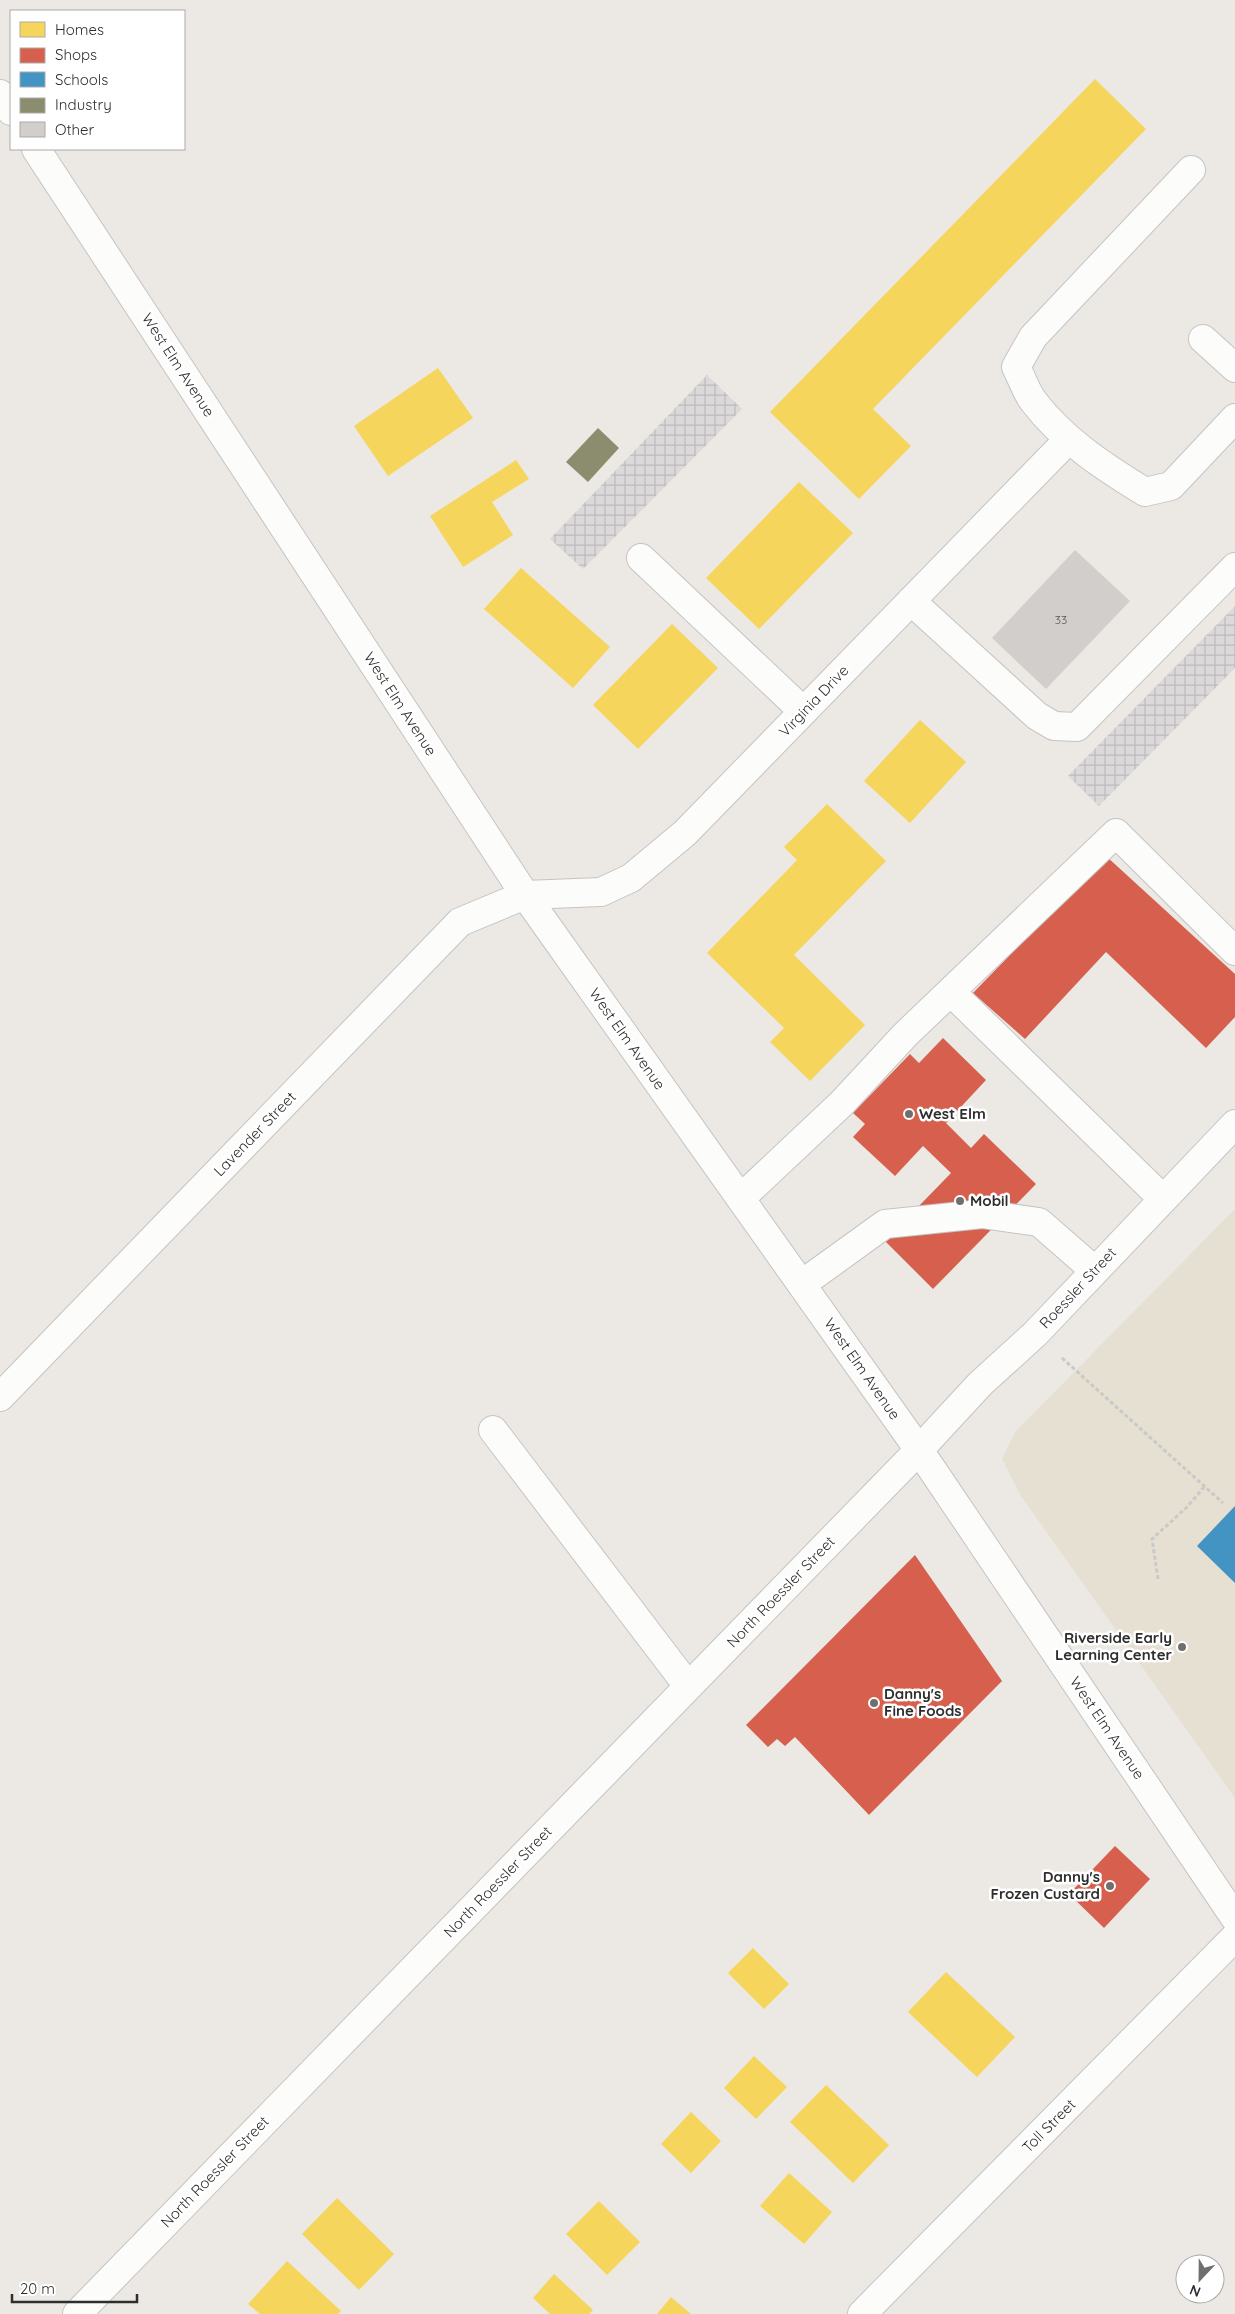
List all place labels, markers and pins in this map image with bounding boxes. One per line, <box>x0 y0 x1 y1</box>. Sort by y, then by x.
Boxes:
place label: West Elm <box>919 1104 986 1123</box>
marker: West Elm <box>903 1108 915 1120</box>
place label: Mobil <box>970 1191 1009 1210</box>
marker: Mobil <box>954 1195 966 1207</box>
place label: Riverside Early Learning Center <box>1055 1628 1172 1664</box>
marker: Riverside Early Learning Center <box>1176 1641 1188 1653</box>
place label: Danny's Fine Foods <box>884 1684 962 1720</box>
marker: Danny's Fine Foods <box>868 1697 880 1709</box>
place label: Danny's Frozen Custard <box>991 1867 1100 1903</box>
marker: Danny's Frozen Custard <box>1104 1880 1116 1892</box>

